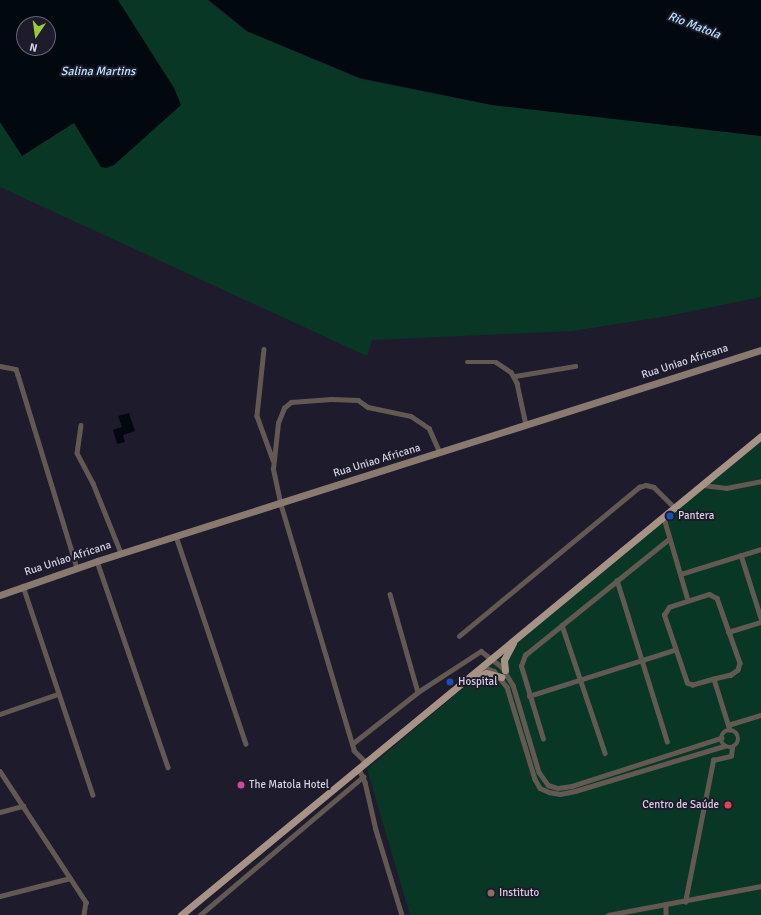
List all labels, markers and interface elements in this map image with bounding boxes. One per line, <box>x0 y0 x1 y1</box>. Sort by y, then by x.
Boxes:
water label: Rio Matola <box>666 9 722 43</box>
north arrow <box>16 16 56 56</box>
text: N <box>28 40 39 54</box>
water label: Salina Martins <box>61 65 135 79</box>
street label: Rua Uniao Africana <box>640 342 730 382</box>
street label: Rua Uniao Africana <box>332 441 422 481</box>
place label: Pantera <box>678 509 714 523</box>
marker: Pantera <box>665 511 675 521</box>
street label: Rua Uniao Africana <box>23 539 113 579</box>
place label: Hospital <box>458 675 497 689</box>
marker: Hospital <box>445 677 455 687</box>
place label: The Matola Hotel <box>249 778 329 792</box>
marker: The Matola Hotel <box>236 780 246 790</box>
place label: Centro de Saúde <box>642 798 719 812</box>
marker: Centro de Saúde <box>722 799 734 811</box>
place label: Instituto <box>499 886 539 900</box>
marker: Instituto <box>486 888 496 898</box>

